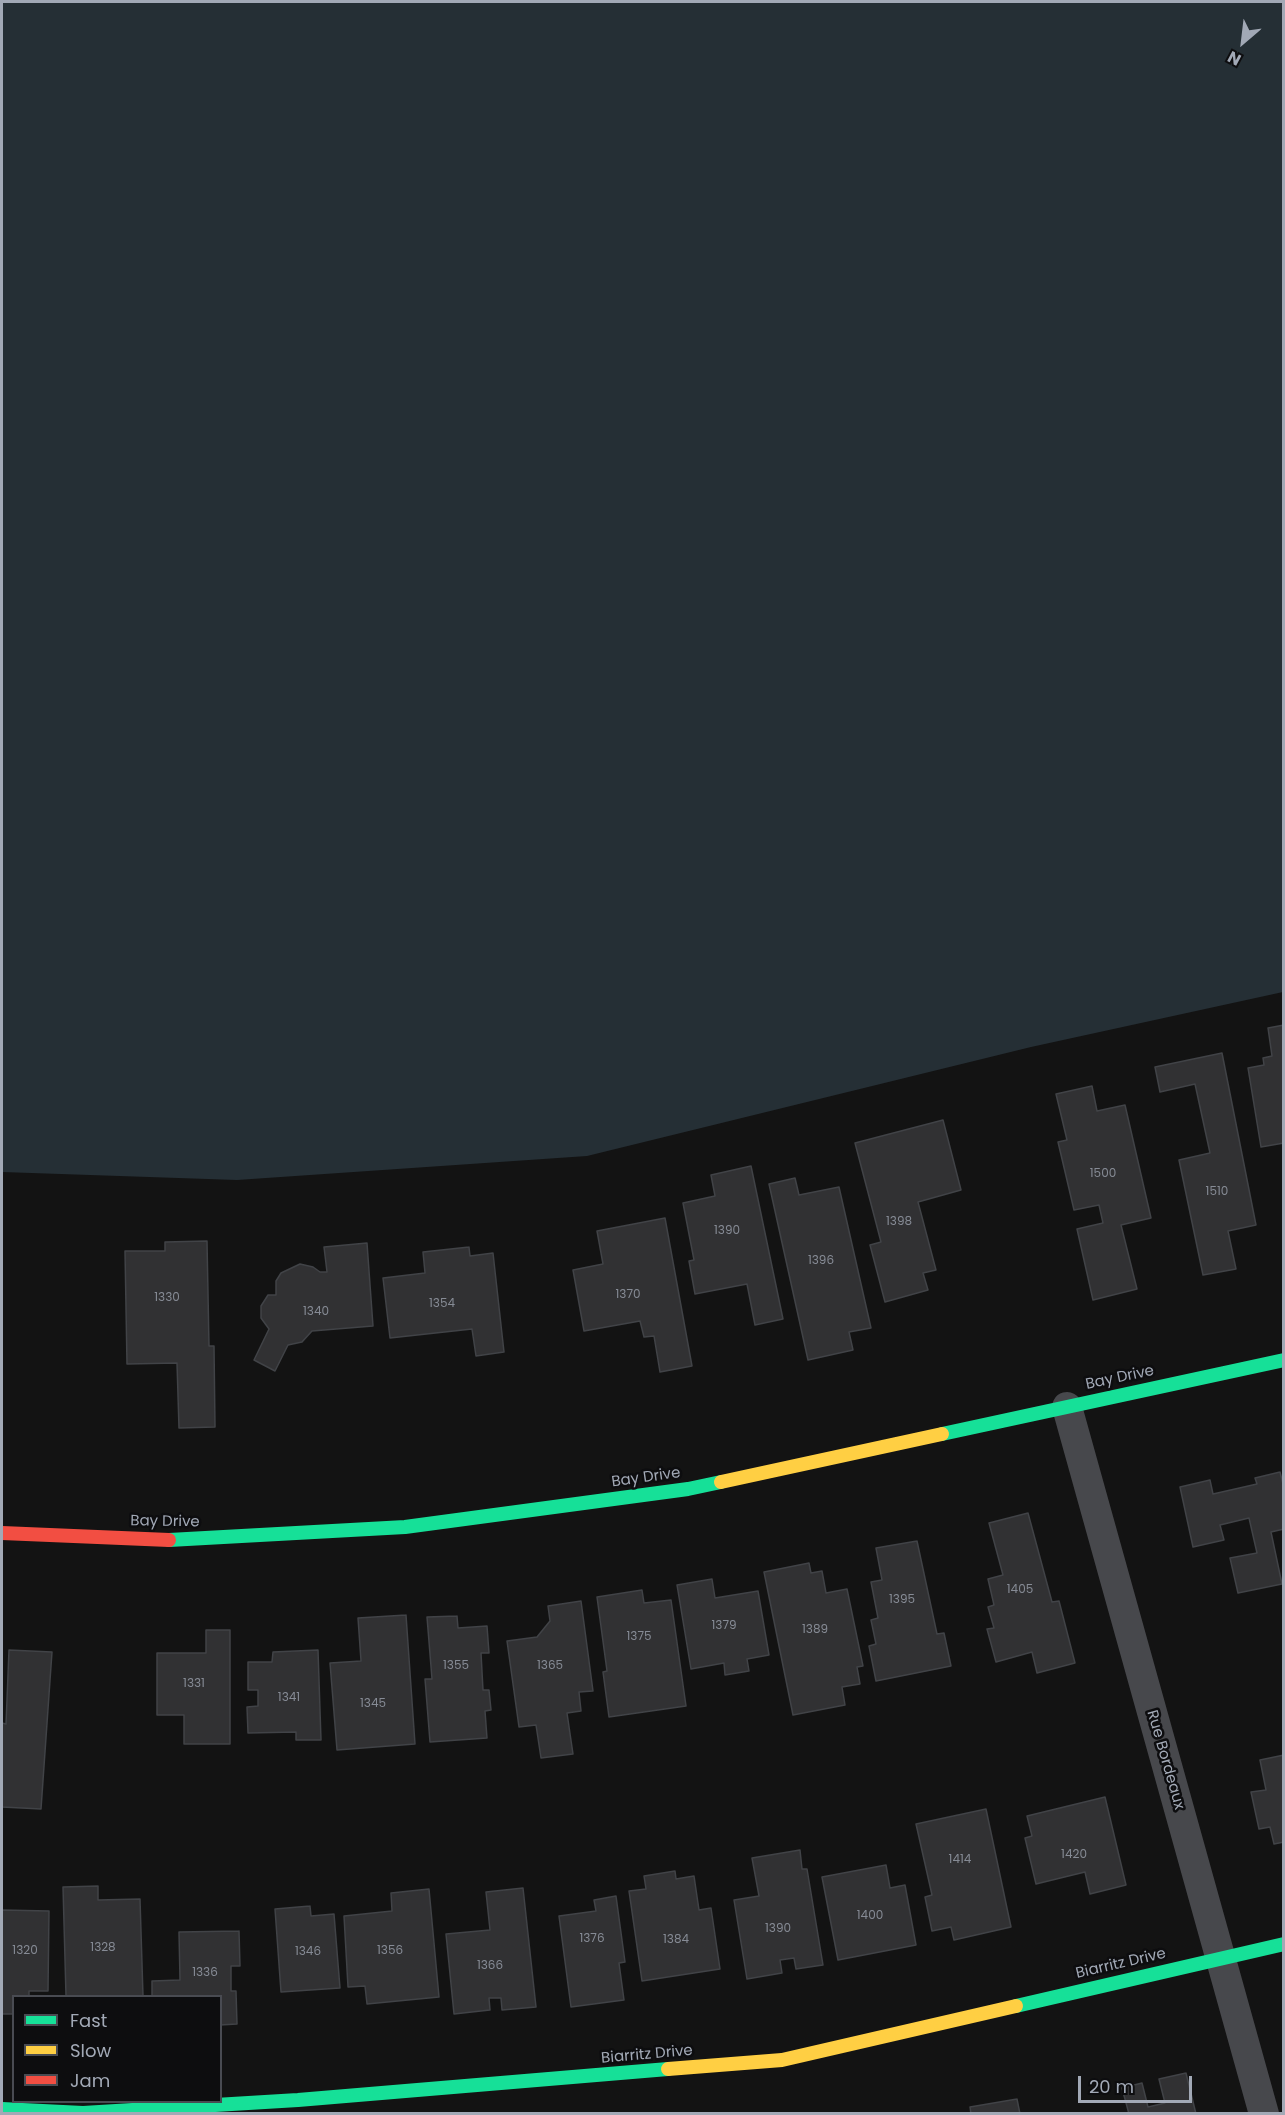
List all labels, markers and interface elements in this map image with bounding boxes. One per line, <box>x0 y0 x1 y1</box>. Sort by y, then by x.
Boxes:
north arrow <box>1213 12 1273 72</box>
text: N <box>1224 45 1245 71</box>
house number: 1500 <box>1090 1167 1116 1181</box>
house number: 1510 <box>1206 1185 1228 1199</box>
house number: 1398 <box>886 1215 912 1229</box>
house number: 1390 <box>714 1224 740 1238</box>
house number: 1396 <box>808 1254 834 1268</box>
house number: 1370 <box>616 1288 640 1302</box>
house number: 1330 <box>154 1291 180 1305</box>
house number: 1354 <box>429 1297 455 1311</box>
house number: 1340 <box>303 1305 329 1319</box>
street label: Bay Drive <box>1084 1362 1156 1394</box>
street label: Bay Drive <box>610 1464 682 1492</box>
street label: Bay Drive <box>130 1512 200 1532</box>
house number: 1405 <box>1007 1583 1033 1597</box>
house number: 1395 <box>889 1593 915 1607</box>
house number: 1379 <box>711 1619 737 1633</box>
house number: 1389 <box>802 1623 828 1637</box>
house number: 1375 <box>627 1630 651 1644</box>
house number: 1355 <box>443 1659 469 1673</box>
house number: 1365 <box>537 1659 563 1673</box>
house number: 1331 <box>183 1677 205 1691</box>
house number: 1341 <box>278 1691 300 1705</box>
house number: 1345 <box>360 1697 386 1711</box>
street label: Rue Bordeaux <box>1142 1708 1188 1812</box>
house number: 1420 <box>1061 1848 1087 1862</box>
house number: 1414 <box>949 1853 971 1867</box>
house number: 1400 <box>857 1909 883 1923</box>
house number: 1390 <box>765 1922 791 1936</box>
house number: 1376 <box>579 1932 605 1946</box>
house number: 1384 <box>663 1933 689 1947</box>
house number: 1328 <box>90 1941 116 1955</box>
house number: 1320 <box>12 1944 38 1958</box>
house number: 1356 <box>377 1944 403 1958</box>
house number: 1346 <box>295 1945 321 1959</box>
street label: Biarritz Drive <box>1074 1945 1168 1983</box>
house number: 1366 <box>477 1959 503 1973</box>
house number: 1336 <box>192 1966 218 1980</box>
legend <box>12 1995 222 2103</box>
text: Fast <box>70 2008 107 2033</box>
text: Slow <box>70 2038 111 2063</box>
street label: Biarritz Drive <box>600 2042 694 2068</box>
scale bar <box>1081 2064 1195 2102</box>
text: Jam <box>70 2068 110 2093</box>
text: 20 m <box>1089 2074 1134 2099</box>

